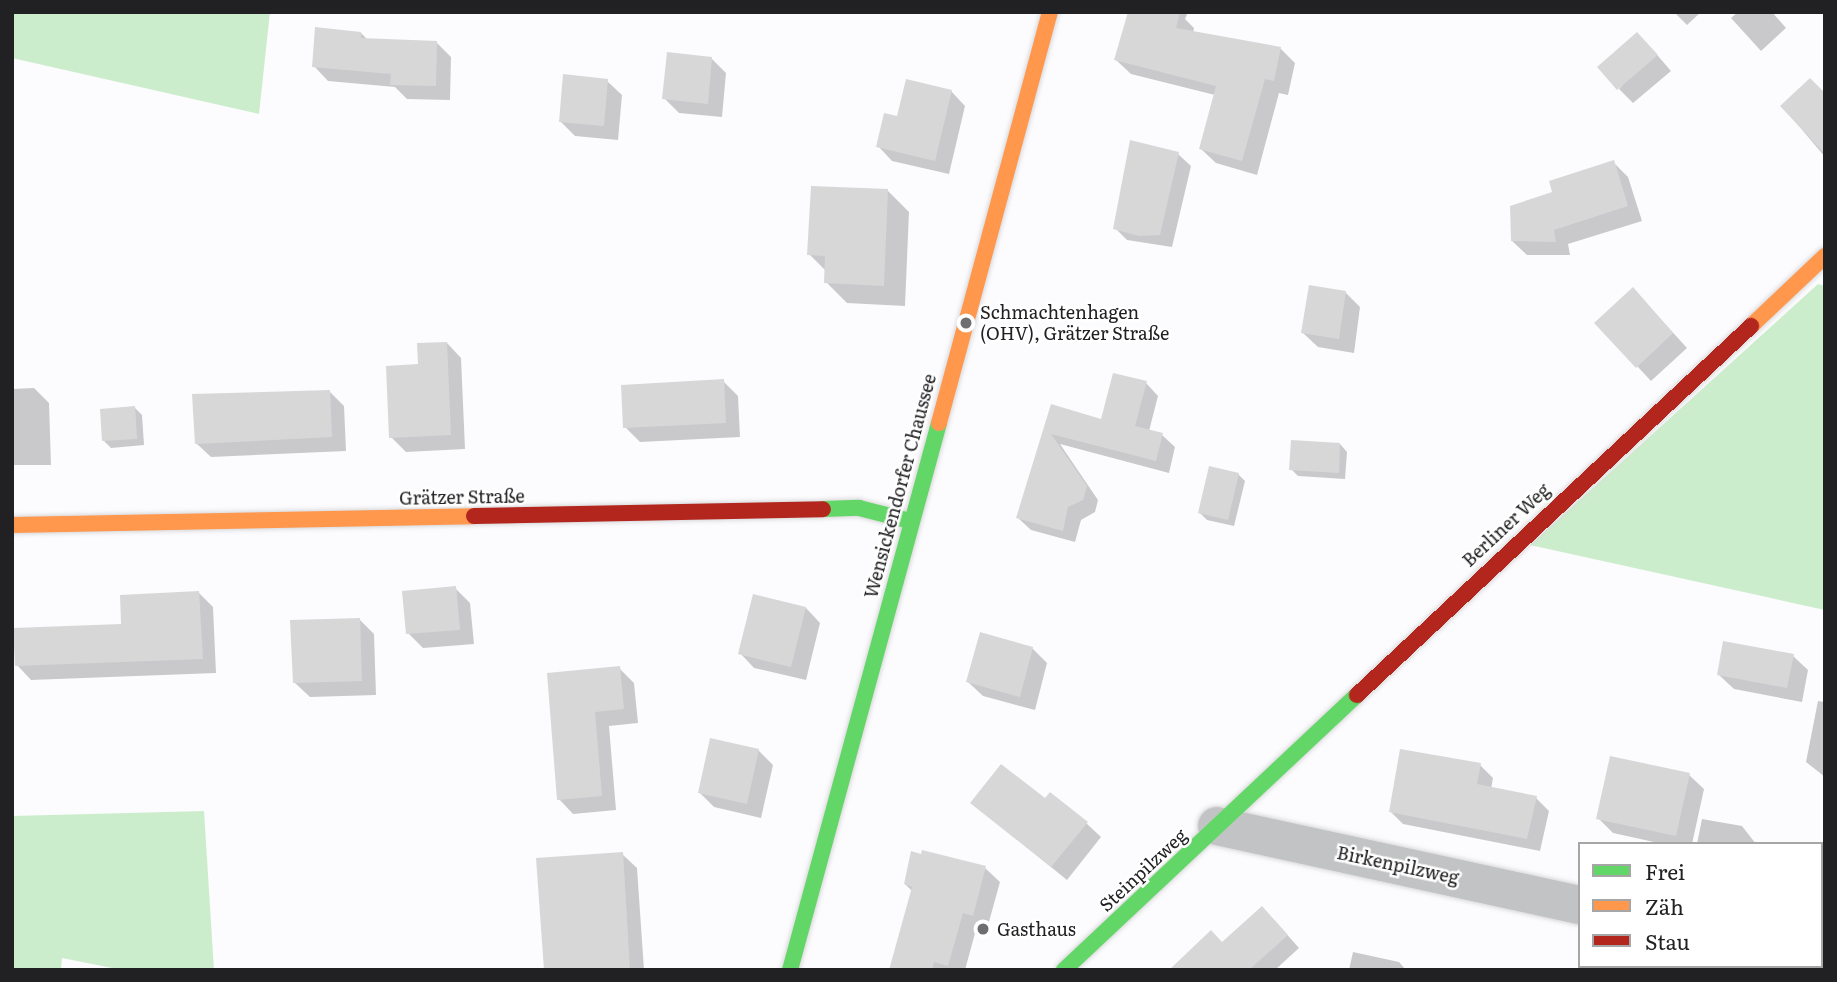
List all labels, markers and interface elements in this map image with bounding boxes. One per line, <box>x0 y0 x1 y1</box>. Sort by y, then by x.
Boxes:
place label: Schmachtenhagen (OHV), Grätzer Straße <box>980 302 1169 344</box>
marker: Schmachtenhagen (OHV), Grätzer Straße <box>958 315 974 331</box>
street label: Wensickendorfer Chaussee <box>860 371 940 601</box>
street label: Berliner Weg <box>1458 479 1554 571</box>
street label: Grätzer Straße <box>399 485 525 509</box>
street label: Steinpilzweg <box>1095 824 1191 916</box>
street label: Birkenpilzweg <box>1335 842 1461 888</box>
legend <box>1578 842 1823 968</box>
text: Frei <box>1645 855 1685 886</box>
text: Zäh <box>1645 890 1684 921</box>
place label: Gasthaus <box>997 918 1076 940</box>
marker: Gasthaus <box>975 921 991 937</box>
text: Stau <box>1645 925 1690 956</box>

